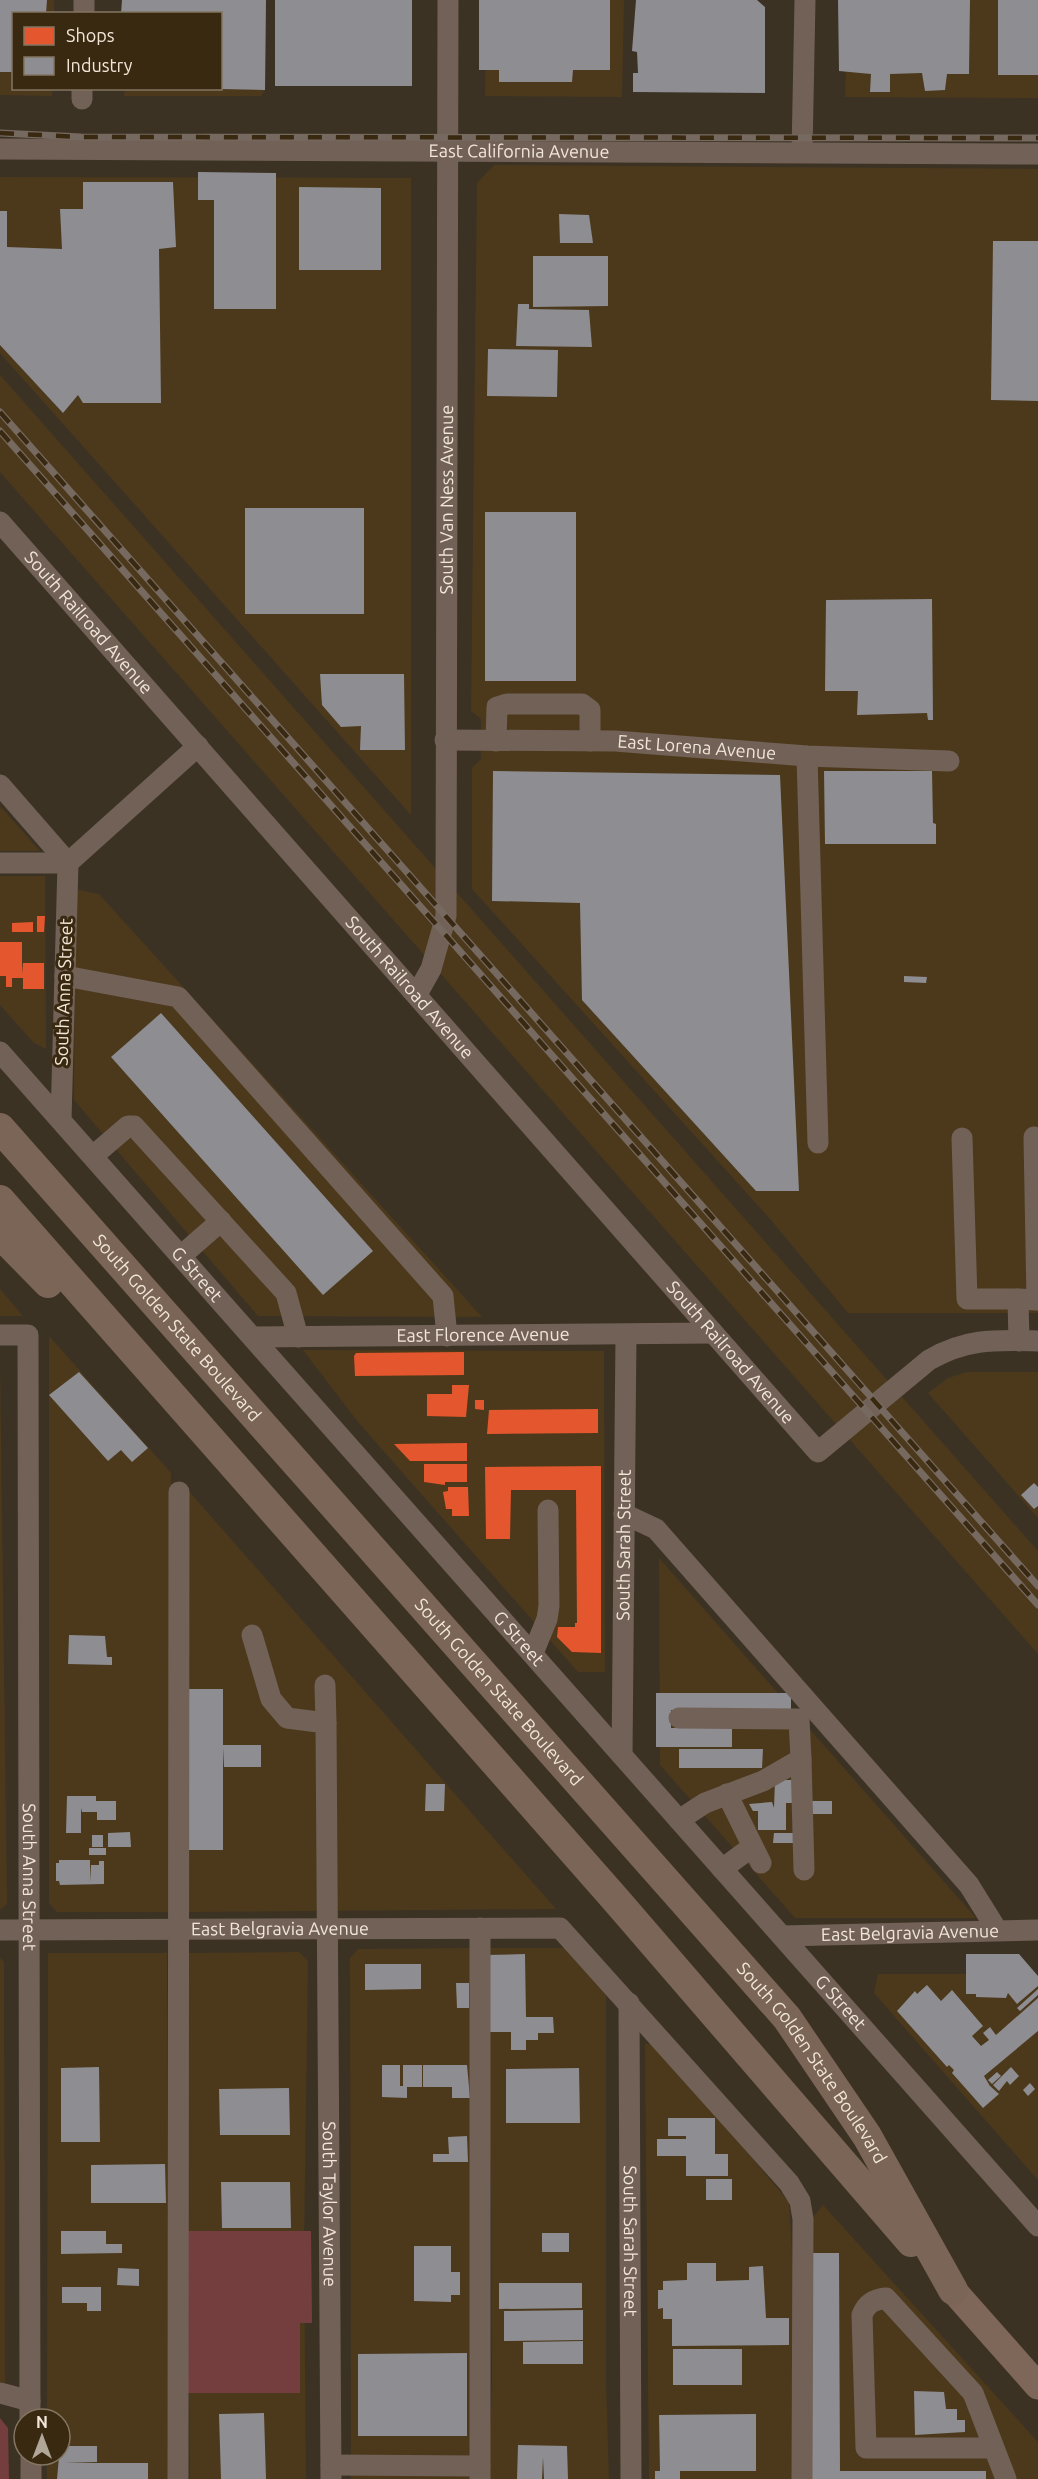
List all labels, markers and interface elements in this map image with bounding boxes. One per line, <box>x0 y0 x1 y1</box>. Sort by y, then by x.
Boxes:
legend <box>12 12 222 90</box>
text: Shops <box>66 25 115 45</box>
text: Industry <box>66 55 133 75</box>
street label: East California Avenue <box>429 140 609 161</box>
street label: South Van Ness Avenue <box>436 405 456 595</box>
street label: South Railroad Avenue <box>21 547 157 697</box>
street label: East Lorena Avenue <box>617 730 777 763</box>
street label: South Railroad Avenue <box>342 911 478 1062</box>
street label: South Anna Street <box>50 918 76 1066</box>
street label: South Golden State Boulevard <box>90 1230 266 1425</box>
street label: G Street <box>168 1242 227 1305</box>
street label: South Railroad Avenue <box>663 1276 799 1427</box>
street label: East Florence Avenue <box>396 1323 570 1345</box>
street label: South Sarah Street <box>612 1469 634 1621</box>
street label: South Golden State Boulevard <box>412 1594 588 1789</box>
street label: G Street <box>490 1606 549 1669</box>
street label: South Anna Street <box>20 1803 40 1951</box>
street label: East Belgravia Avenue <box>191 1918 369 1938</box>
street label: East Belgravia Avenue <box>821 1920 999 1944</box>
street label: South Golden State Boulevard <box>734 1958 891 2166</box>
street label: G Street <box>812 1971 871 2034</box>
street label: South Taylor Avenue <box>320 2121 341 2287</box>
street label: South Sarah Street <box>621 2165 641 2317</box>
north arrow <box>12 2407 72 2467</box>
text: N <box>36 2413 48 2431</box>

